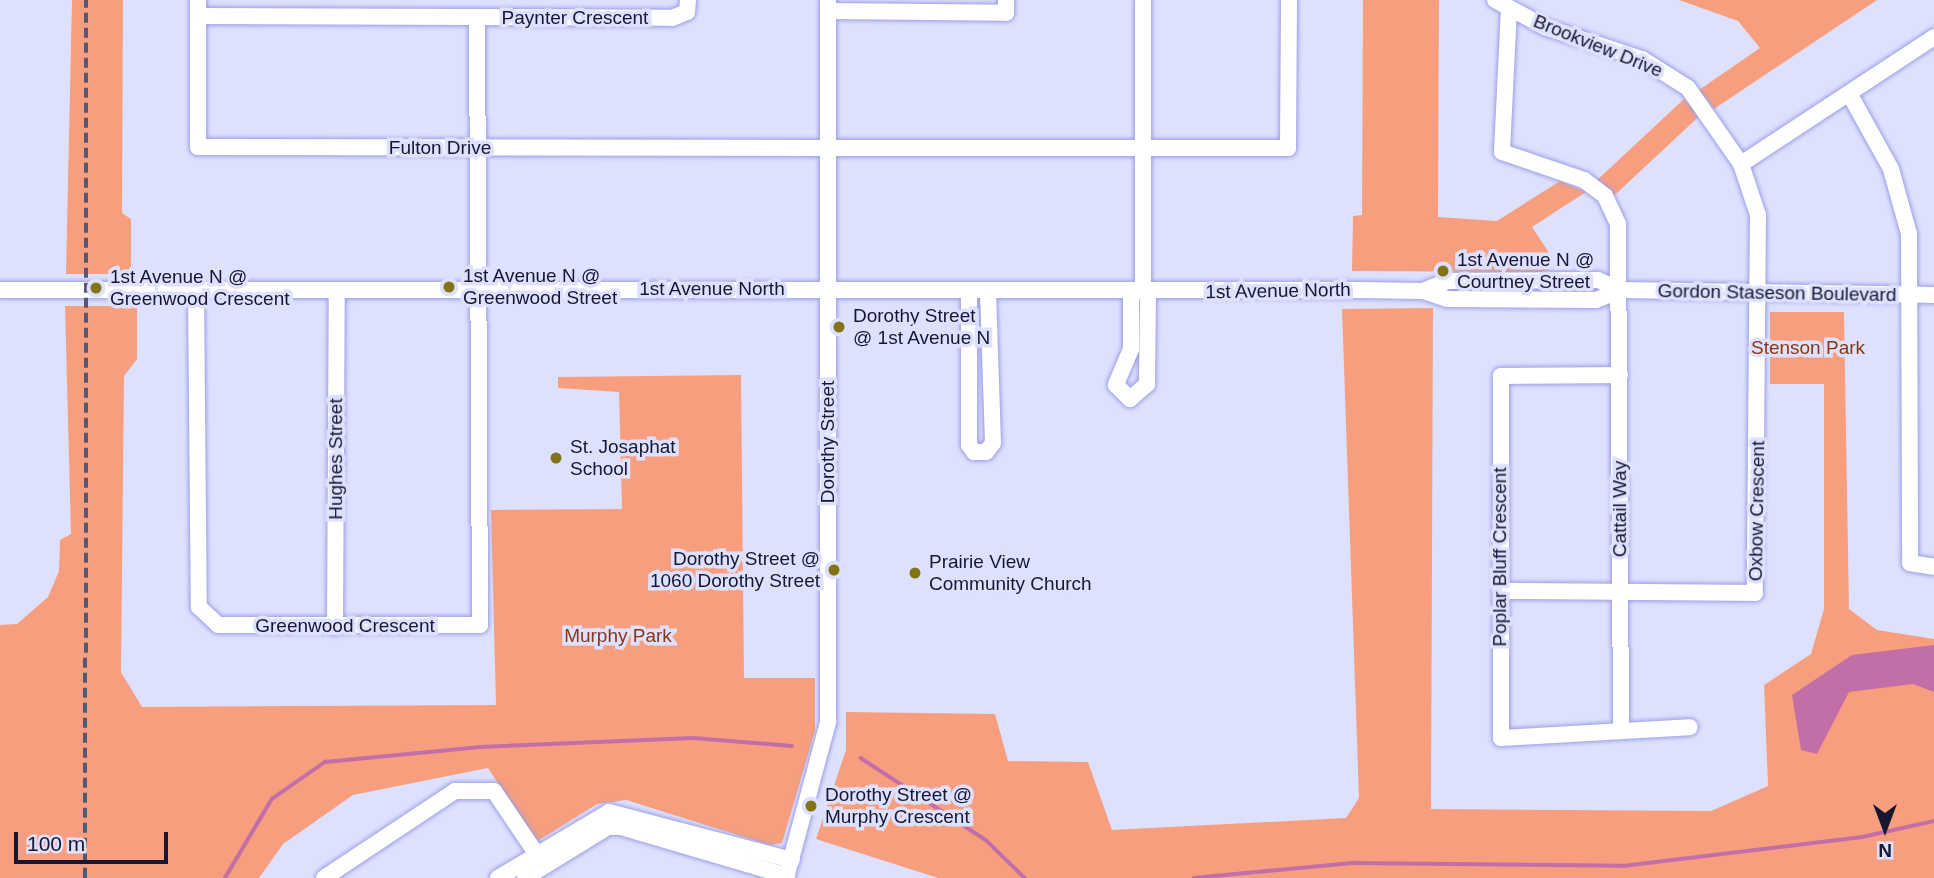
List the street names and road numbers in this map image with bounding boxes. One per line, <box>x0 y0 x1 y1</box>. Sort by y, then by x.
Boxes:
street label: Paynter Crescent <box>502 7 648 29</box>
street label: Brookview Drive <box>1530 10 1666 82</box>
street label: Fulton Drive <box>389 137 491 159</box>
street label: 1st Avenue North <box>639 278 785 300</box>
street label: 1st Avenue North <box>1205 278 1351 304</box>
street label: Gordon Staseson Boulevard <box>1657 280 1897 306</box>
street label: Dorothy Street <box>817 381 839 503</box>
street label: Hughes Street <box>325 398 347 520</box>
street label: Oxbow Crescent <box>1744 441 1770 581</box>
street label: Cattail Way <box>1609 461 1631 557</box>
street label: Poplar Bluff Crescent <box>1489 467 1511 647</box>
street label: Greenwood Crescent <box>255 615 435 637</box>

